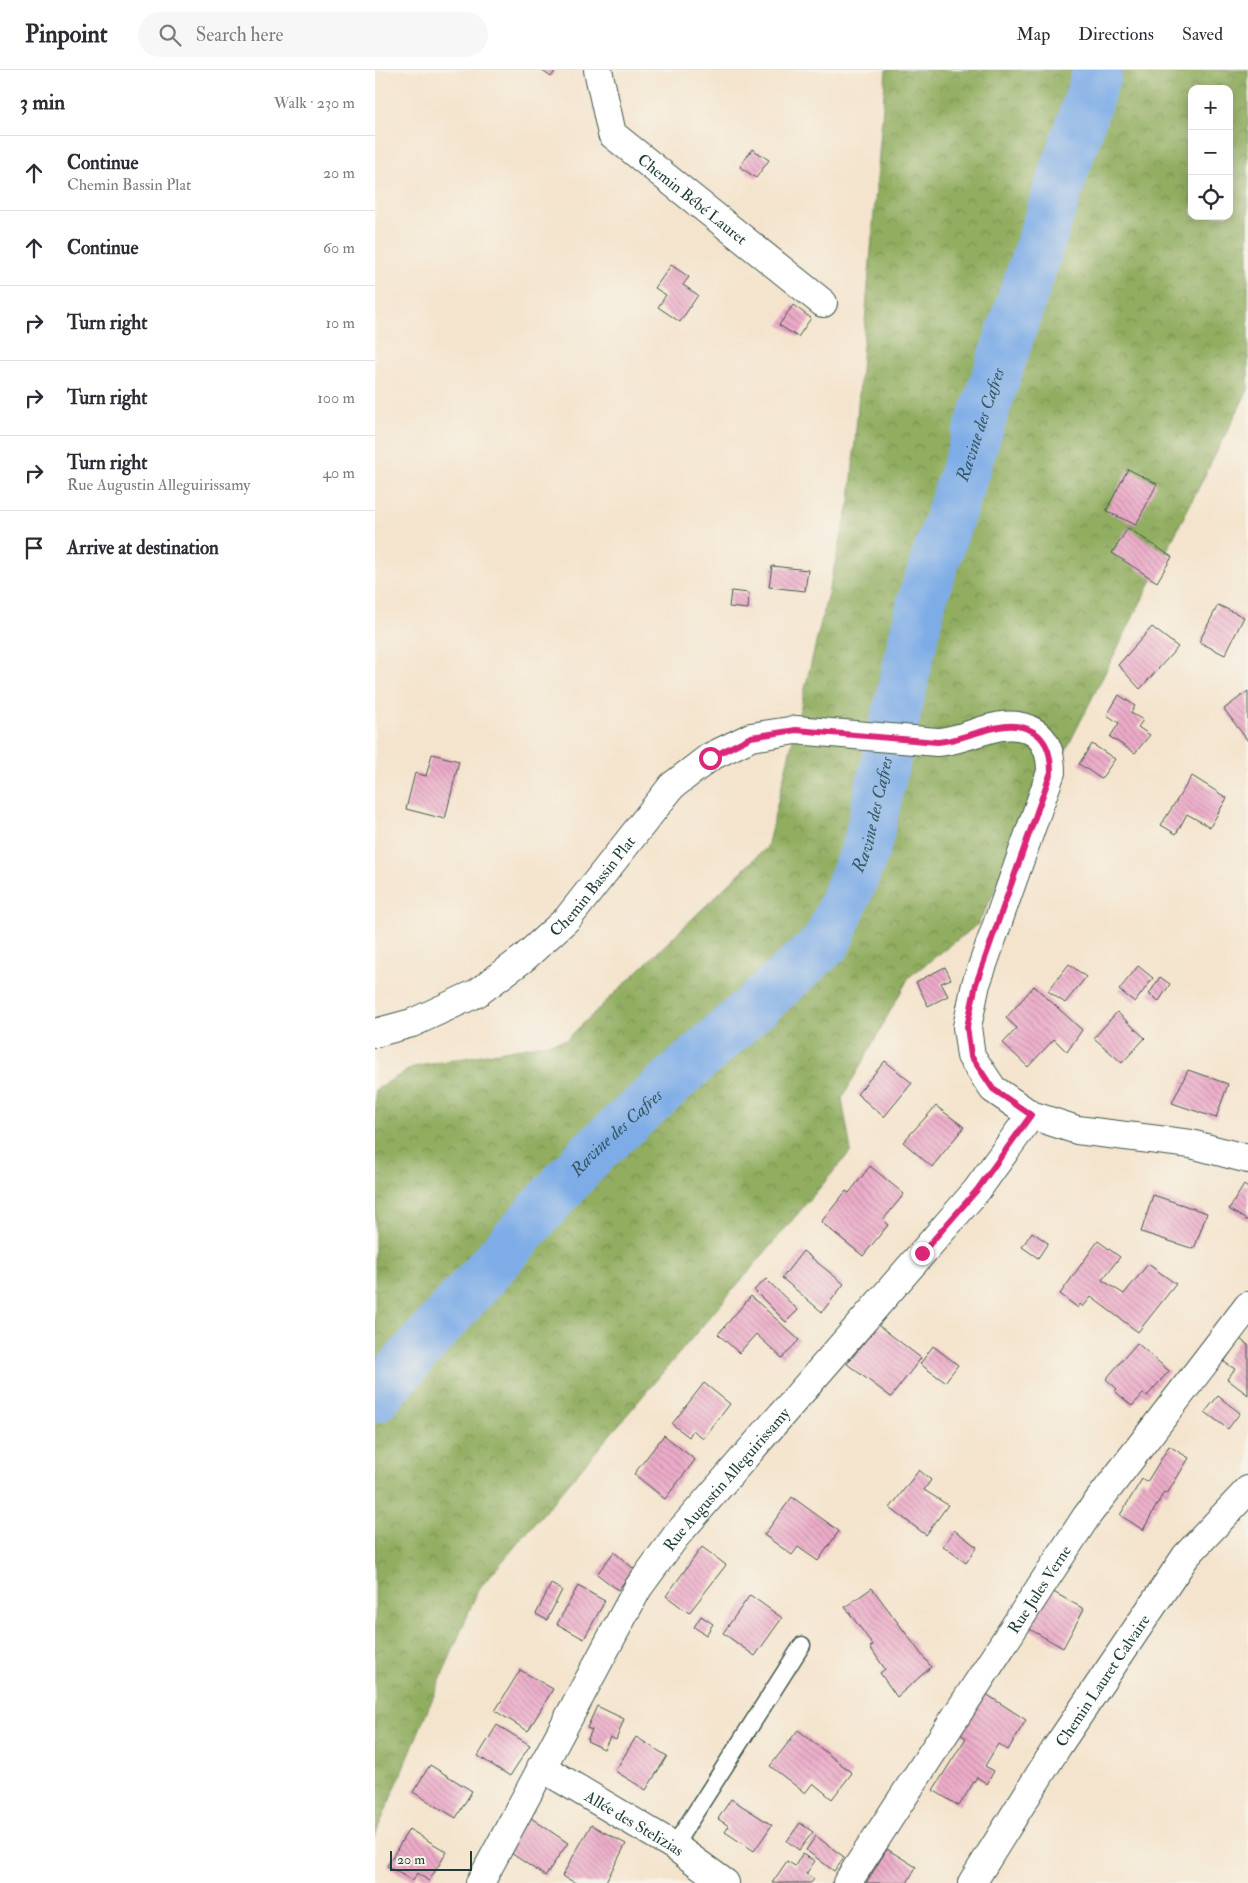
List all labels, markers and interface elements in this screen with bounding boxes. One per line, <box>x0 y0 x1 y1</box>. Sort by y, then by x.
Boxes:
search box <box>138 12 488 57</box>
text: Pinpoint <box>25 19 108 50</box>
icon: search <box>156 21 184 49</box>
text: Search here <box>196 23 283 47</box>
text: Map <box>1017 23 1050 46</box>
text: Directions <box>1078 23 1154 46</box>
text: Saved <box>1182 23 1223 46</box>
map controls <box>1188 85 1233 220</box>
button: + <box>1188 85 1233 130</box>
text: 3 min <box>20 89 65 116</box>
text: Walk · 230 m <box>274 93 355 113</box>
button: − <box>1188 130 1233 175</box>
street label: Chemin Bébé Lauret <box>633 150 751 249</box>
text: Continue <box>67 151 138 175</box>
icon: ahead <box>20 159 48 187</box>
text: 20 m <box>323 163 355 183</box>
text: Chemin Bassin Plat <box>67 175 191 195</box>
button: locate <box>1188 175 1233 220</box>
icon: ahead <box>20 234 48 262</box>
text: Continue <box>67 236 138 260</box>
text: 60 m <box>323 238 355 258</box>
icon: right <box>20 309 48 337</box>
text: Turn right <box>67 311 147 335</box>
text: 10 m <box>325 313 355 333</box>
water label: Ravine des Cafres <box>951 364 1011 485</box>
icon: right <box>20 384 48 412</box>
text: Turn right <box>67 386 147 410</box>
text: 100 m <box>317 388 355 408</box>
text: Turn right <box>67 451 147 475</box>
icon: right <box>20 459 48 487</box>
text: 40 m <box>322 463 355 483</box>
text: Rue Augustin Alleguirissamy <box>67 475 250 495</box>
icon: arrive <box>20 534 48 562</box>
text: Arrive at destination <box>67 536 219 560</box>
route start <box>699 747 722 770</box>
water label: Ravine des Cafres <box>846 754 899 877</box>
street label: Chemin Bassin Plat <box>546 832 640 941</box>
water label: Ravine des Cafres <box>565 1084 668 1182</box>
route end <box>911 1242 934 1265</box>
street label: Rue Augustin Alleguirissamy <box>659 1403 795 1555</box>
street label: Rue Jules Verne <box>1004 1542 1076 1638</box>
street label: Chemin Lauret Calvaire <box>1051 1611 1155 1751</box>
street label: Allée des Stelizias <box>580 1786 688 1861</box>
scale bar <box>390 1848 473 1871</box>
text: 20 m <box>397 1851 425 1868</box>

